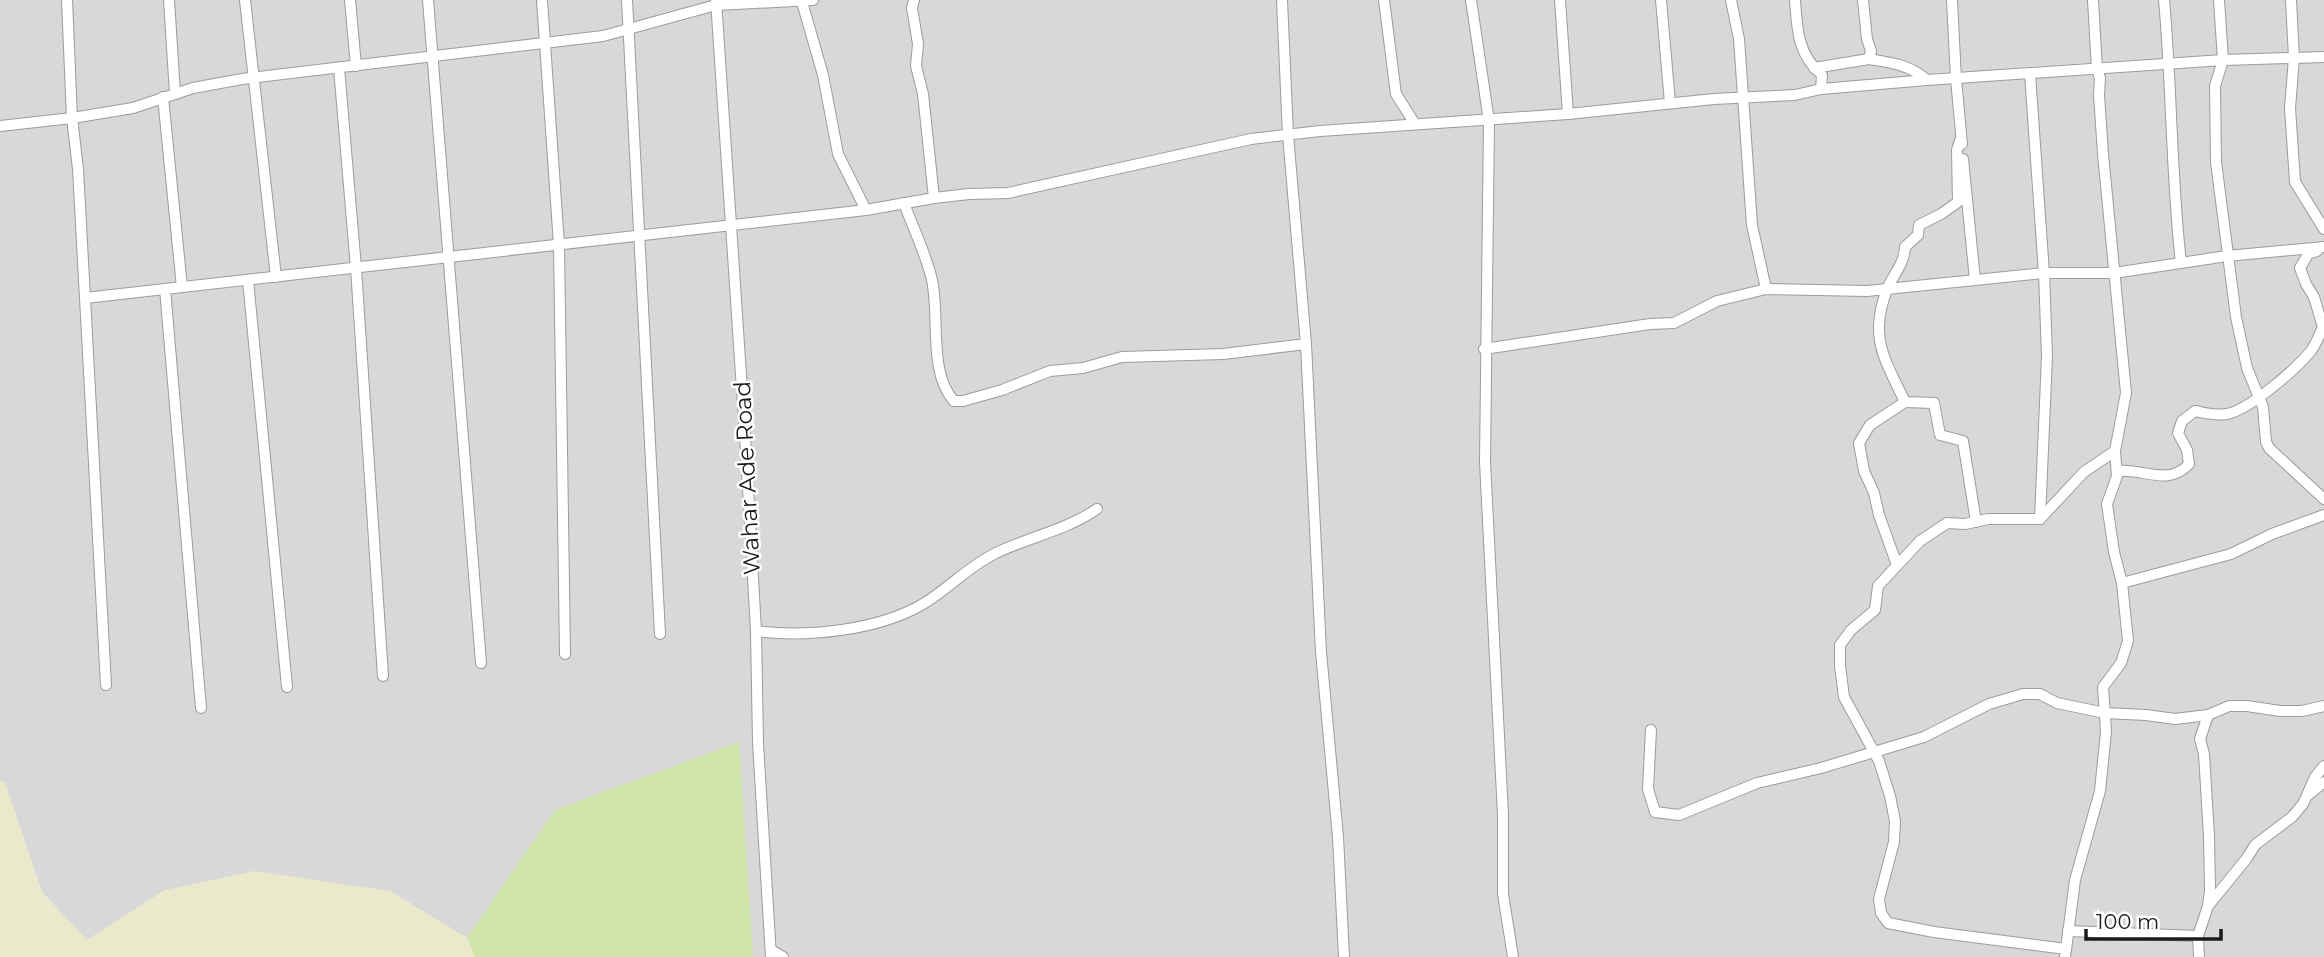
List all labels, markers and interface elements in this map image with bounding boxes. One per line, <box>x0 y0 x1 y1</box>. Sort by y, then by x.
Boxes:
street label: Wahar Ade Road <box>728 380 766 576</box>
scale bar <box>2086 898 2221 942</box>
text: 100 m <box>2096 909 2159 934</box>

